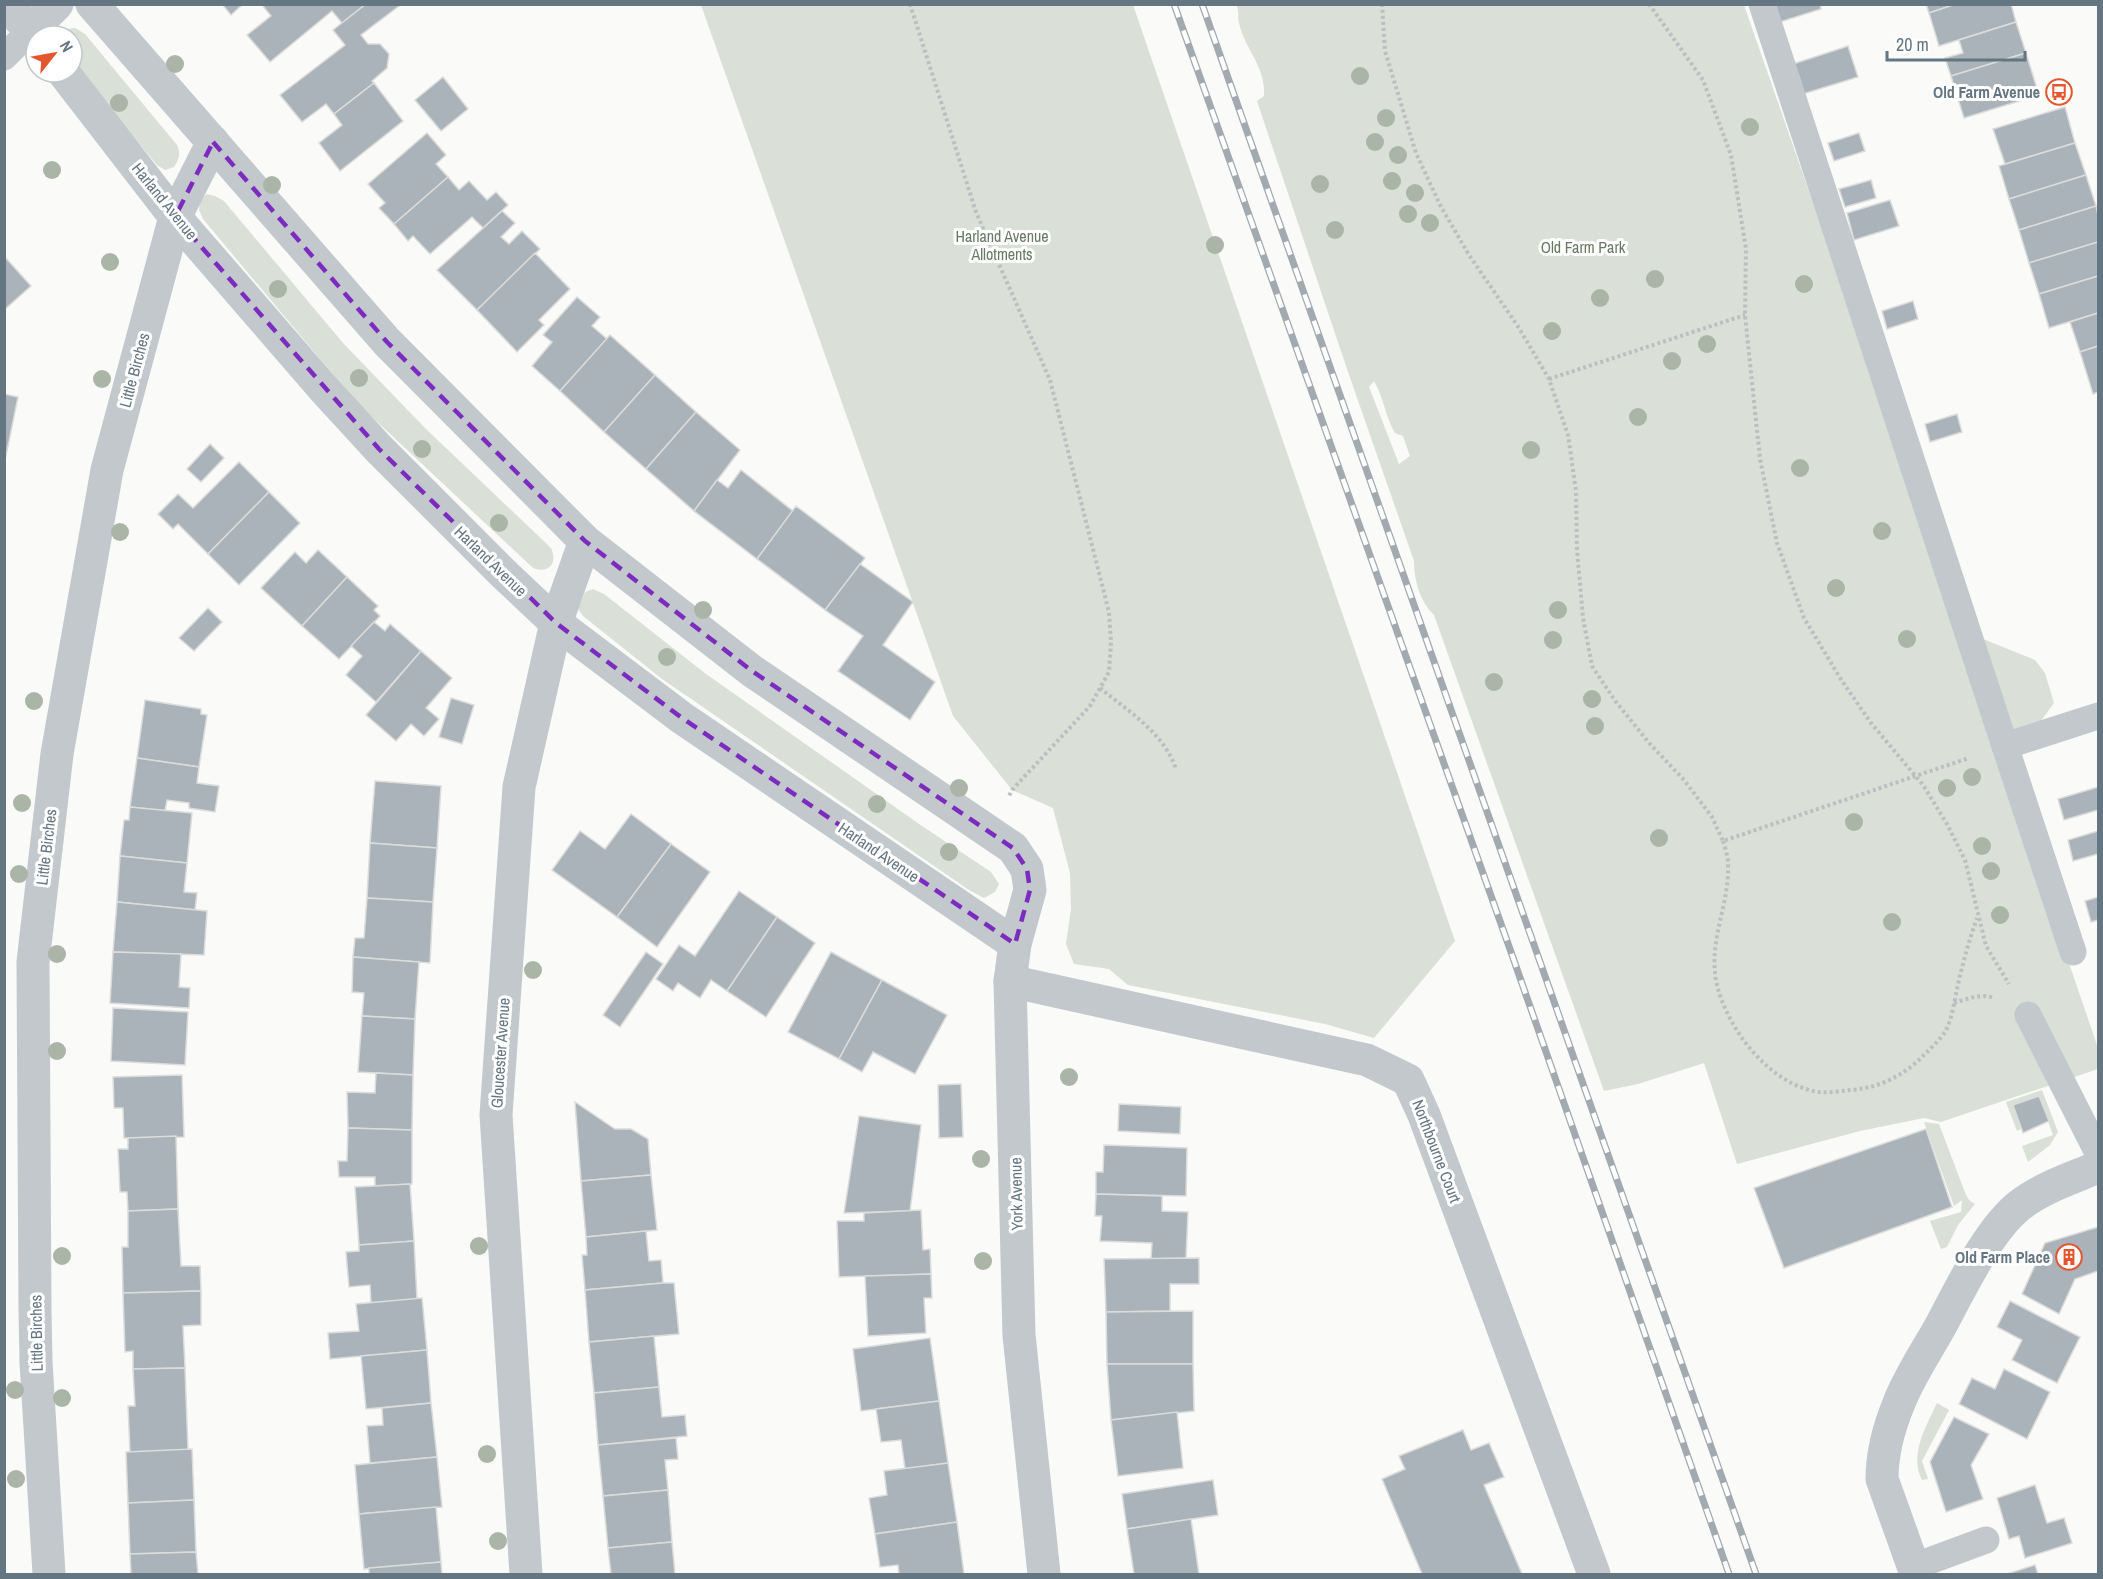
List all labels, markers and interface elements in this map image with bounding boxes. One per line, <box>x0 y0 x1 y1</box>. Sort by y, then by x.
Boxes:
north arrow <box>24 24 84 84</box>
scale bar <box>1887 24 2025 62</box>
text: 20 m <box>1896 32 1929 57</box>
text: N <box>55 37 79 56</box>
bus stop icon: Old Farm Avenue <box>2044 77 2074 107</box>
place label: Old Farm Avenue <box>1933 81 2040 103</box>
street label: Harland Avenue <box>127 158 203 244</box>
park label: Harland Avenue Allotments <box>955 225 1049 265</box>
park label: Old Farm Park <box>1541 236 1626 258</box>
street label: Little Birches <box>113 330 155 410</box>
street label: Harland Avenue <box>450 521 532 601</box>
street label: Little Birches <box>30 808 62 886</box>
street label: Harland Avenue <box>834 817 924 887</box>
street label: Gloucester Avenue <box>485 997 515 1109</box>
street label: Northbourne Court <box>1407 1096 1467 1206</box>
street label: York Avenue <box>1004 1157 1028 1231</box>
building icon: Old Farm Place <box>2054 1242 2084 1272</box>
place label: Old Farm Place <box>1955 1246 2050 1268</box>
street label: Little Birches <box>24 1295 48 1371</box>

